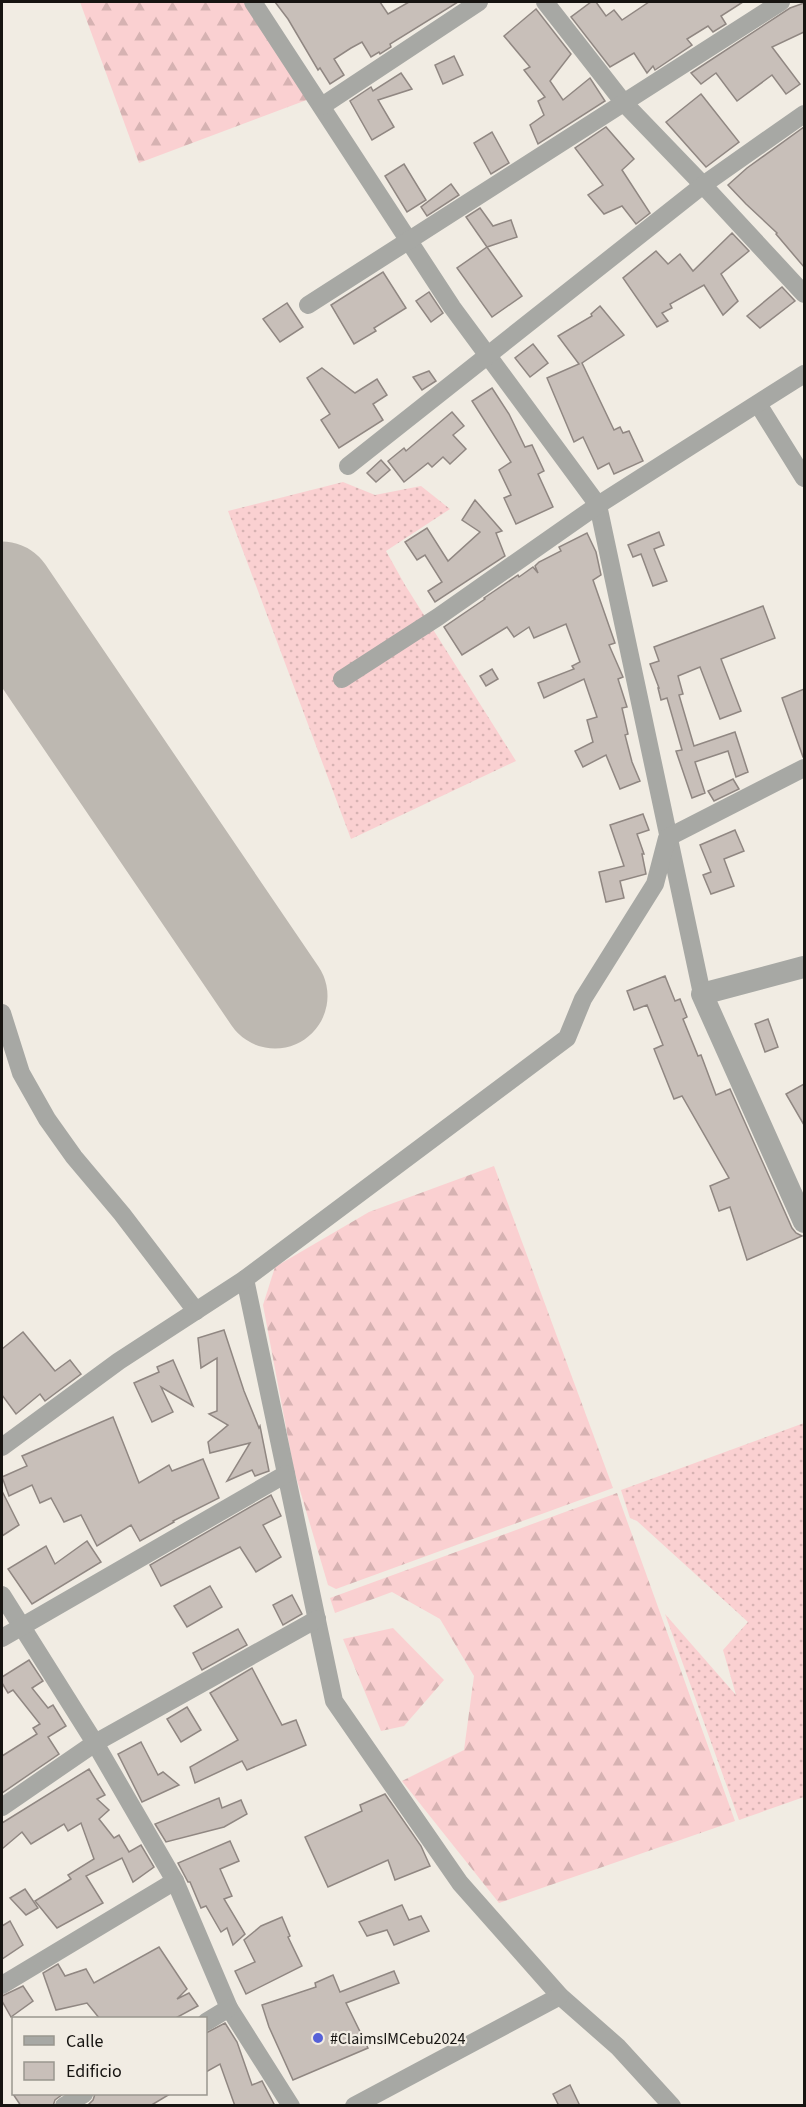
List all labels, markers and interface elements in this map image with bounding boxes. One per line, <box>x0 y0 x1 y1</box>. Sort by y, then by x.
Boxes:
legend <box>12 2017 207 2095</box>
place label: #ClaimsIMCebu2024 <box>330 2028 465 2050</box>
text: Calle <box>66 2029 104 2054</box>
marker: #ClaimsIMCebu2024 <box>311 2031 325 2045</box>
text: Edificio <box>66 2059 122 2084</box>

